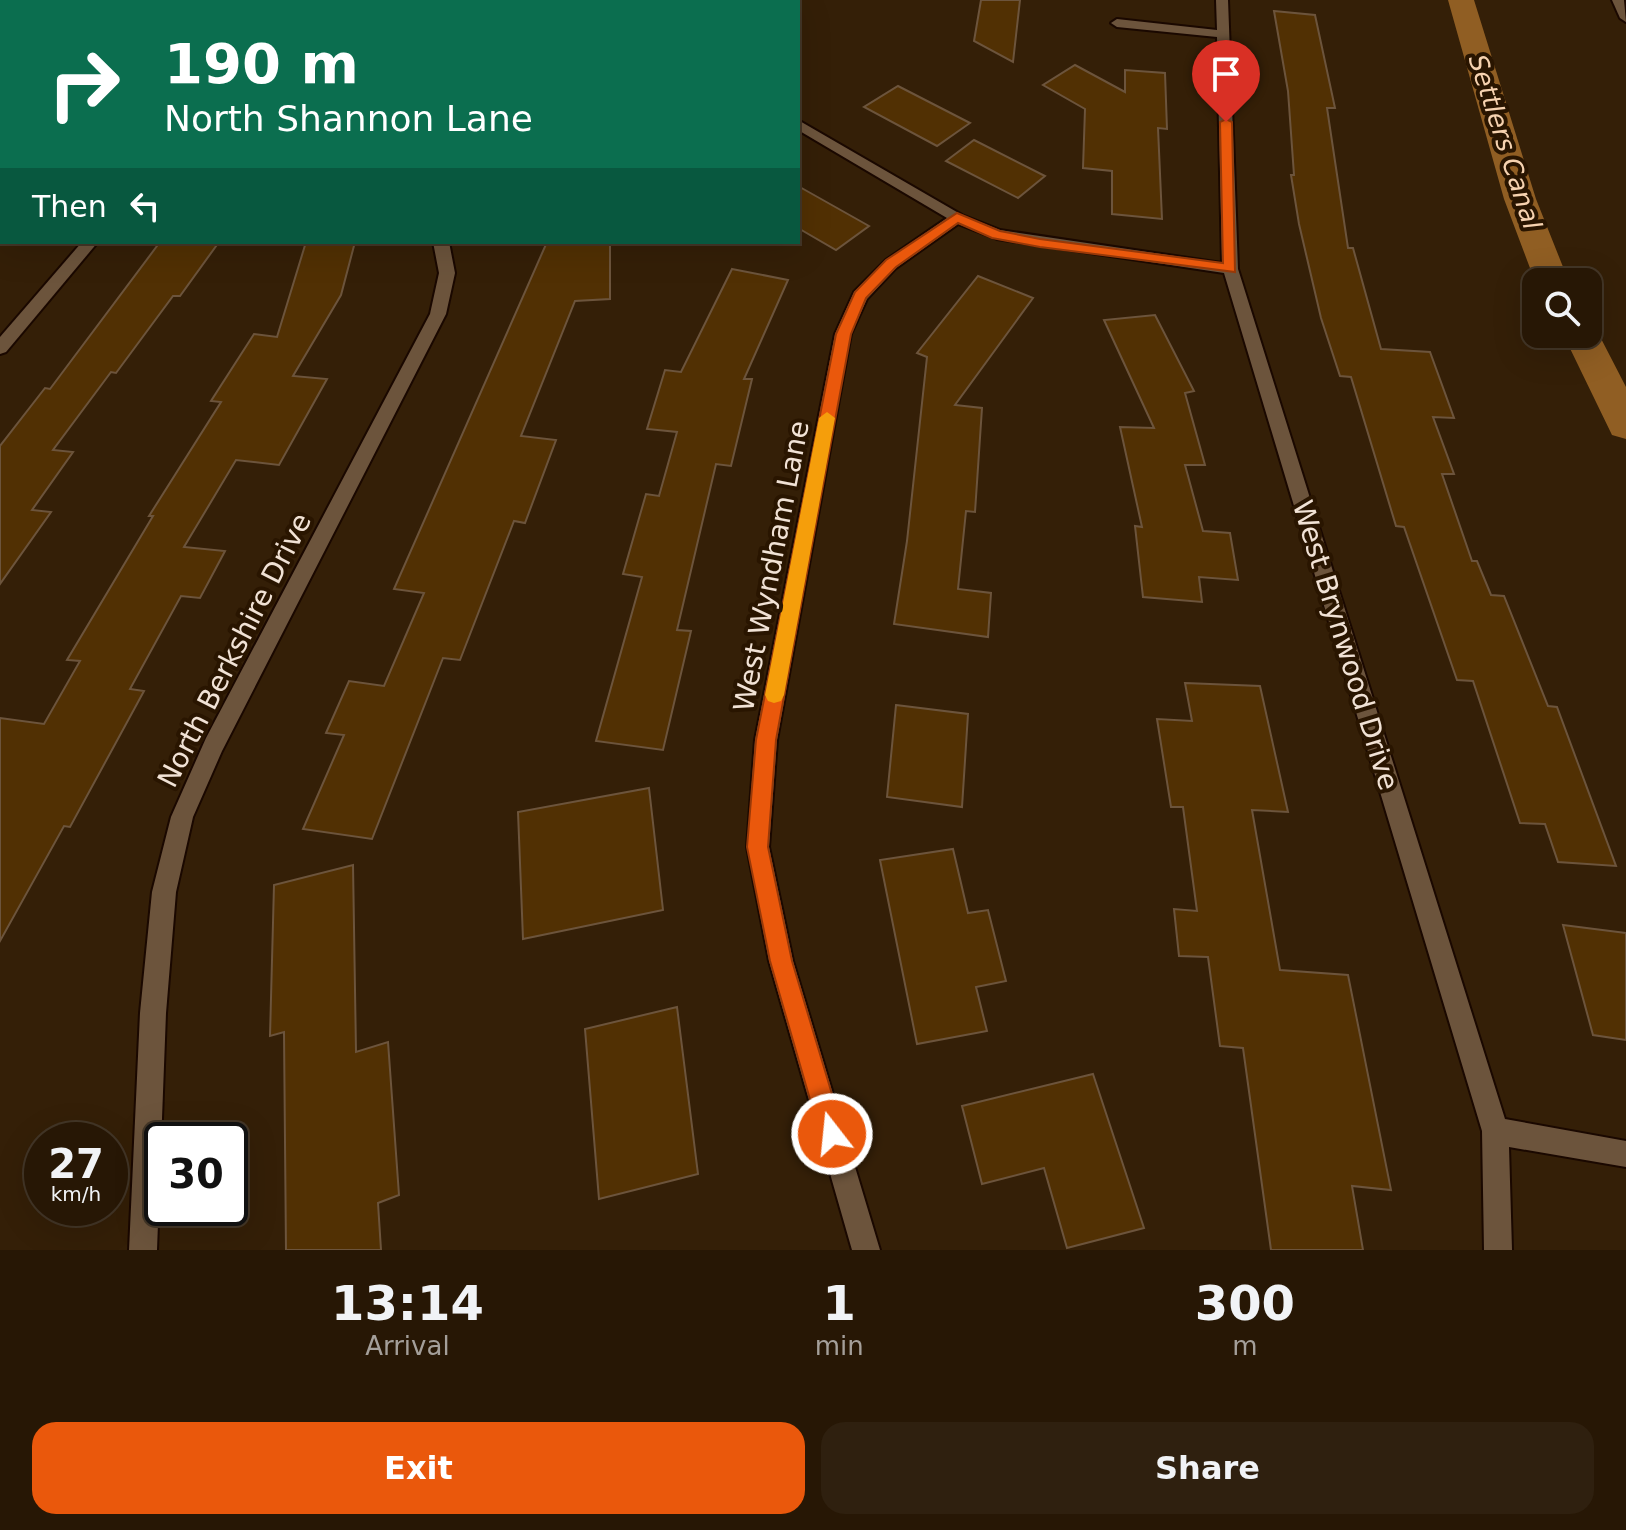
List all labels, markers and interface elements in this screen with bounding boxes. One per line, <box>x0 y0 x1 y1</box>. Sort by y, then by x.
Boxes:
text: 190 m <box>164 31 359 96</box>
icon: right <box>32 32 136 136</box>
pin <box>1192 40 1260 122</box>
water label: Settlers Canal <box>1463 51 1548 234</box>
icon: arrive <box>1204 52 1248 96</box>
text: North Shannon Lane <box>164 98 533 139</box>
icon: left <box>123 184 167 228</box>
text: Then <box>32 189 107 224</box>
map controls <box>1522 268 1602 348</box>
button: search <box>1522 268 1602 348</box>
street label: West Wyndham Lane <box>727 418 816 714</box>
street label: West Brynwood Drive <box>1286 496 1405 794</box>
street label: North Berkshire Drive <box>151 508 318 793</box>
position arrow <box>790 1092 874 1176</box>
speed limit sign: 30 <box>144 1122 248 1226</box>
text: 27 <box>48 1141 104 1187</box>
text: km/h <box>51 1182 101 1206</box>
text: 13:14 <box>331 1275 484 1331</box>
text: 1 <box>823 1275 856 1331</box>
text: 300 <box>1195 1275 1295 1331</box>
text: Arrival <box>365 1331 450 1361</box>
text: min <box>815 1331 864 1361</box>
text: m <box>1232 1331 1258 1361</box>
button: Exit <box>32 1422 805 1514</box>
button: Share <box>821 1422 1594 1514</box>

